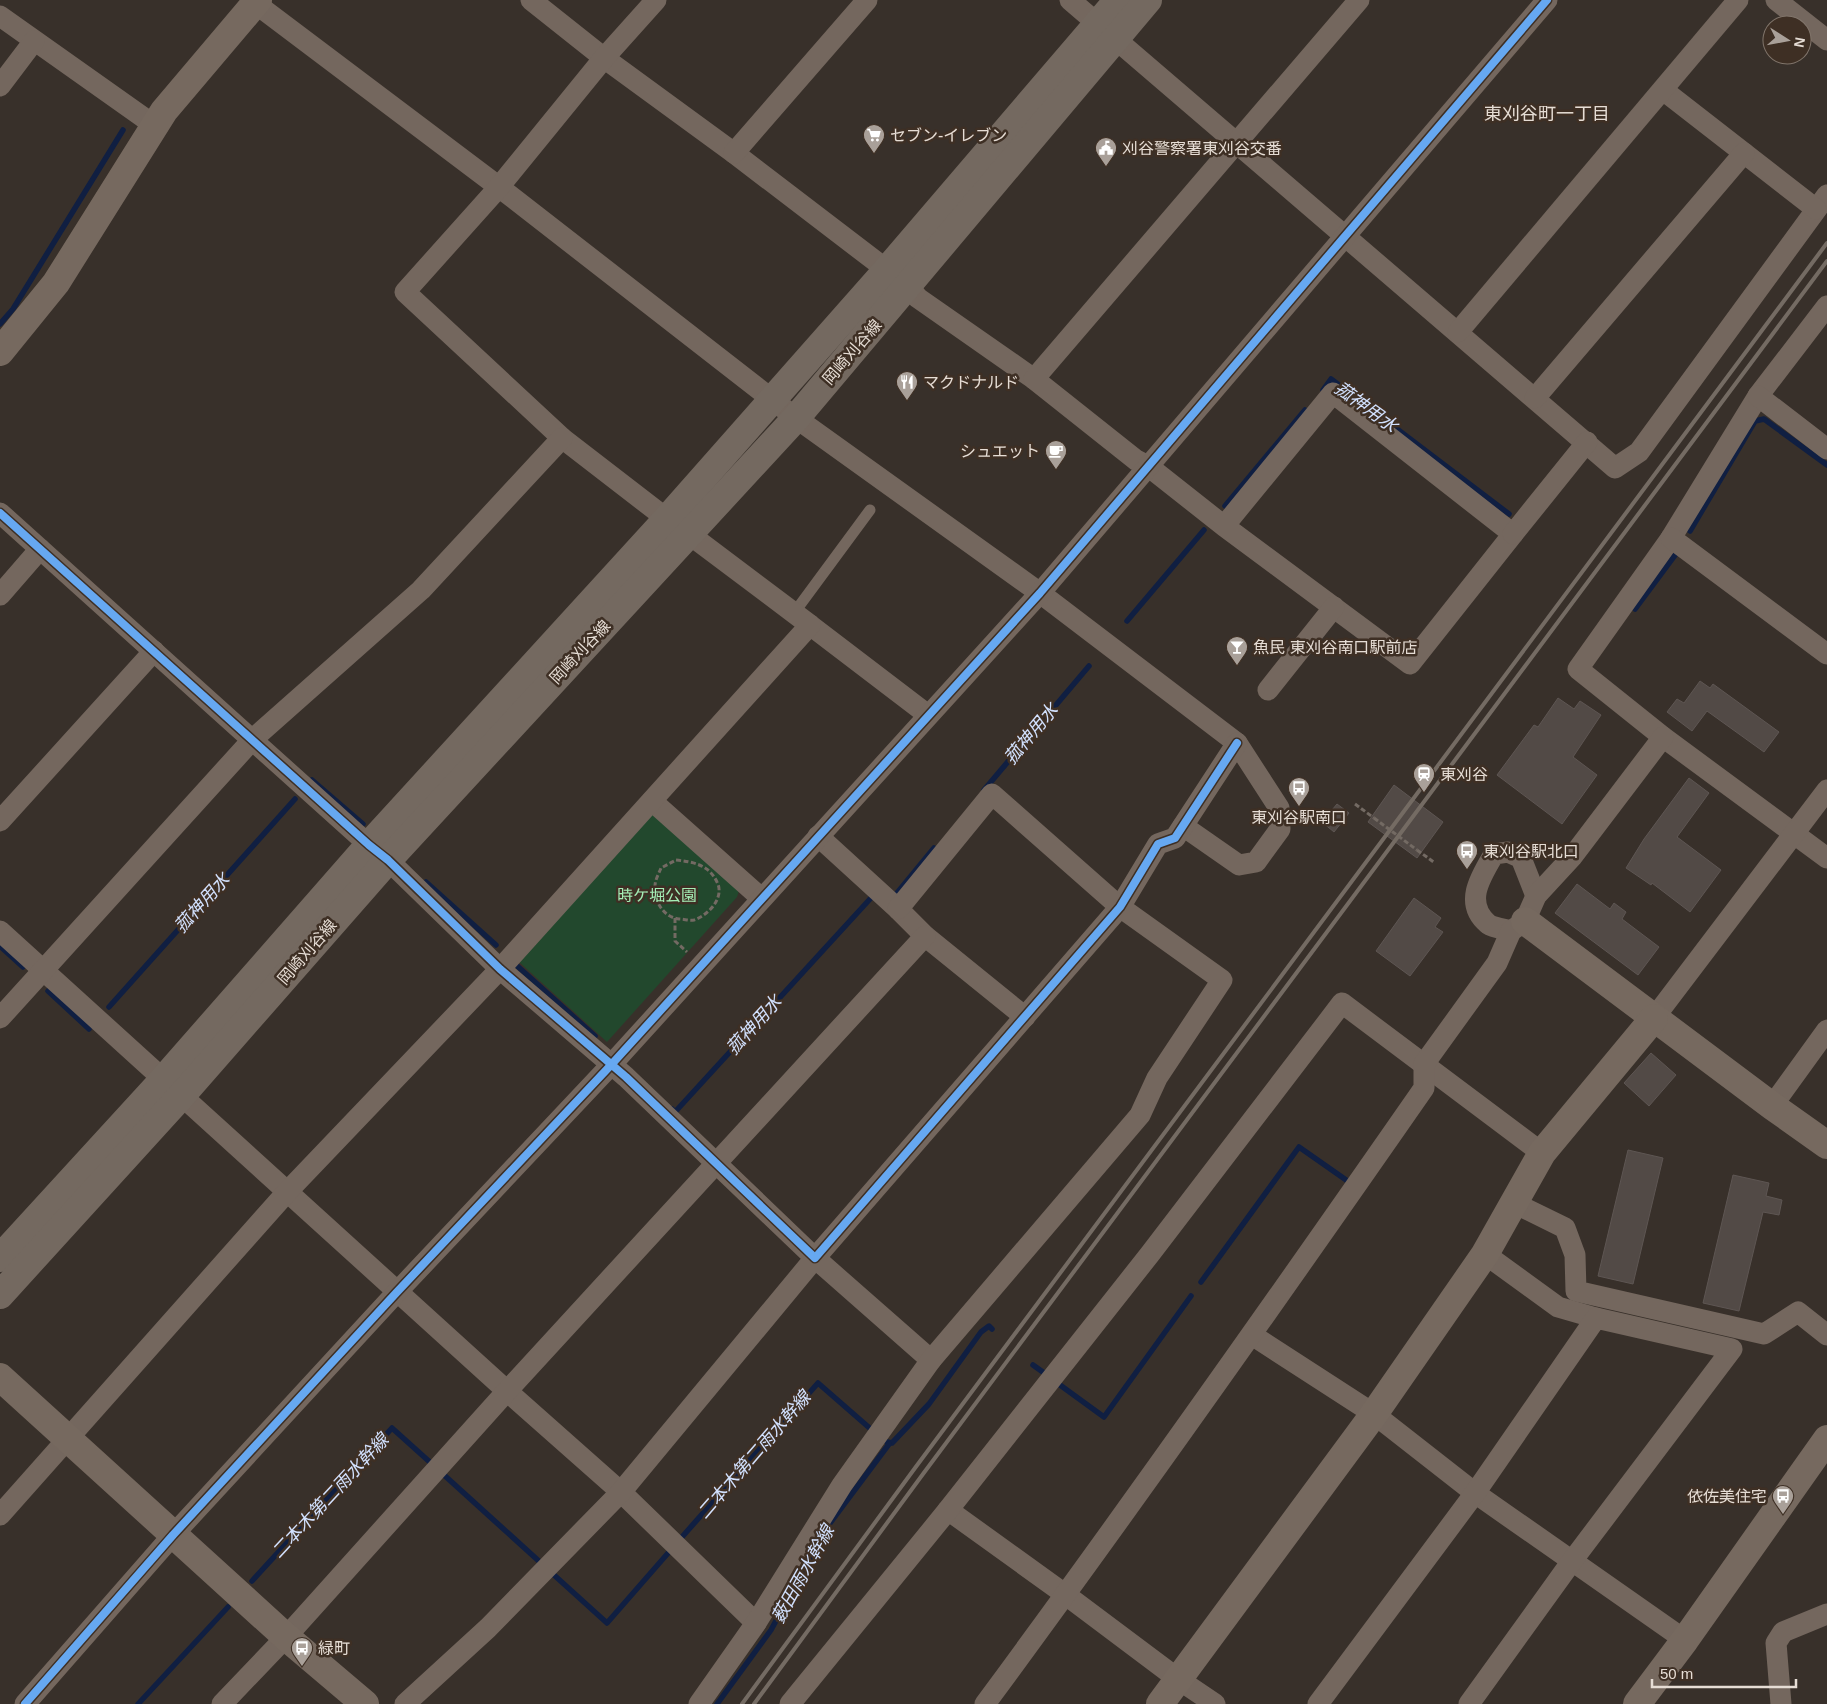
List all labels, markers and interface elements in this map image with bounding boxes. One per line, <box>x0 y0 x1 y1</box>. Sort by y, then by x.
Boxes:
north arrow <box>1762 15 1812 65</box>
text: N <box>1791 36 1809 49</box>
district label: 東刈谷町一丁目 <box>1484 104 1610 124</box>
supermarket icon: セブン-イレブン <box>862 123 886 154</box>
place label: セブン-イレブン <box>890 127 1007 144</box>
public building icon: 刈谷警察署東刈谷交番 <box>1094 136 1118 167</box>
place label: 刈谷警察署東刈谷交番 <box>1122 140 1282 157</box>
street label: 岡崎刈谷線 <box>819 316 885 388</box>
restaurant icon: マクドナルド <box>895 370 919 401</box>
place label: マクドナルド <box>923 374 1019 391</box>
water label: 菰神用水 <box>1331 378 1403 437</box>
cafe icon: シュエット <box>1044 439 1068 470</box>
place label: シュエット <box>960 443 1040 460</box>
street label: 岡崎刈谷線 <box>546 617 614 687</box>
bar icon: 魚民 東刈谷南口駅前店 <box>1225 635 1249 666</box>
place label: 魚民 東刈谷南口駅前店 <box>1253 638 1417 656</box>
water label: 菰神用水 <box>1000 698 1063 768</box>
station icon: 東刈谷 <box>1412 762 1436 793</box>
place label: 東刈谷 <box>1440 766 1488 783</box>
bus stop icon: 東刈谷駅南口 <box>1287 776 1311 807</box>
place label: 東刈谷駅南口 <box>1251 809 1347 826</box>
bus stop icon: 東刈谷駅北口 <box>1455 839 1479 870</box>
place label: 東刈谷駅北口 <box>1483 843 1579 860</box>
water label: 菰神用水 <box>170 868 235 936</box>
park label: 時ケ堀公園 <box>617 887 697 904</box>
street label: 岡崎刈谷線 <box>274 916 340 988</box>
water label: 菰神用水 <box>722 990 787 1058</box>
water label: 二本木第二雨水幹線 <box>693 1386 816 1523</box>
water label: 二本木第二雨水幹線 <box>267 1428 394 1562</box>
bus stop icon: 依佐美住宅 <box>1771 1484 1795 1515</box>
place label: 依佐美住宅 <box>1687 1488 1767 1505</box>
water label: 薮田雨水幹線 <box>768 1520 839 1626</box>
bus stop icon: 緑町 <box>290 1636 314 1667</box>
place label: 緑町 <box>318 1640 350 1657</box>
scale bar <box>1652 1656 1796 1688</box>
text: 50 m <box>1660 1665 1693 1682</box>

